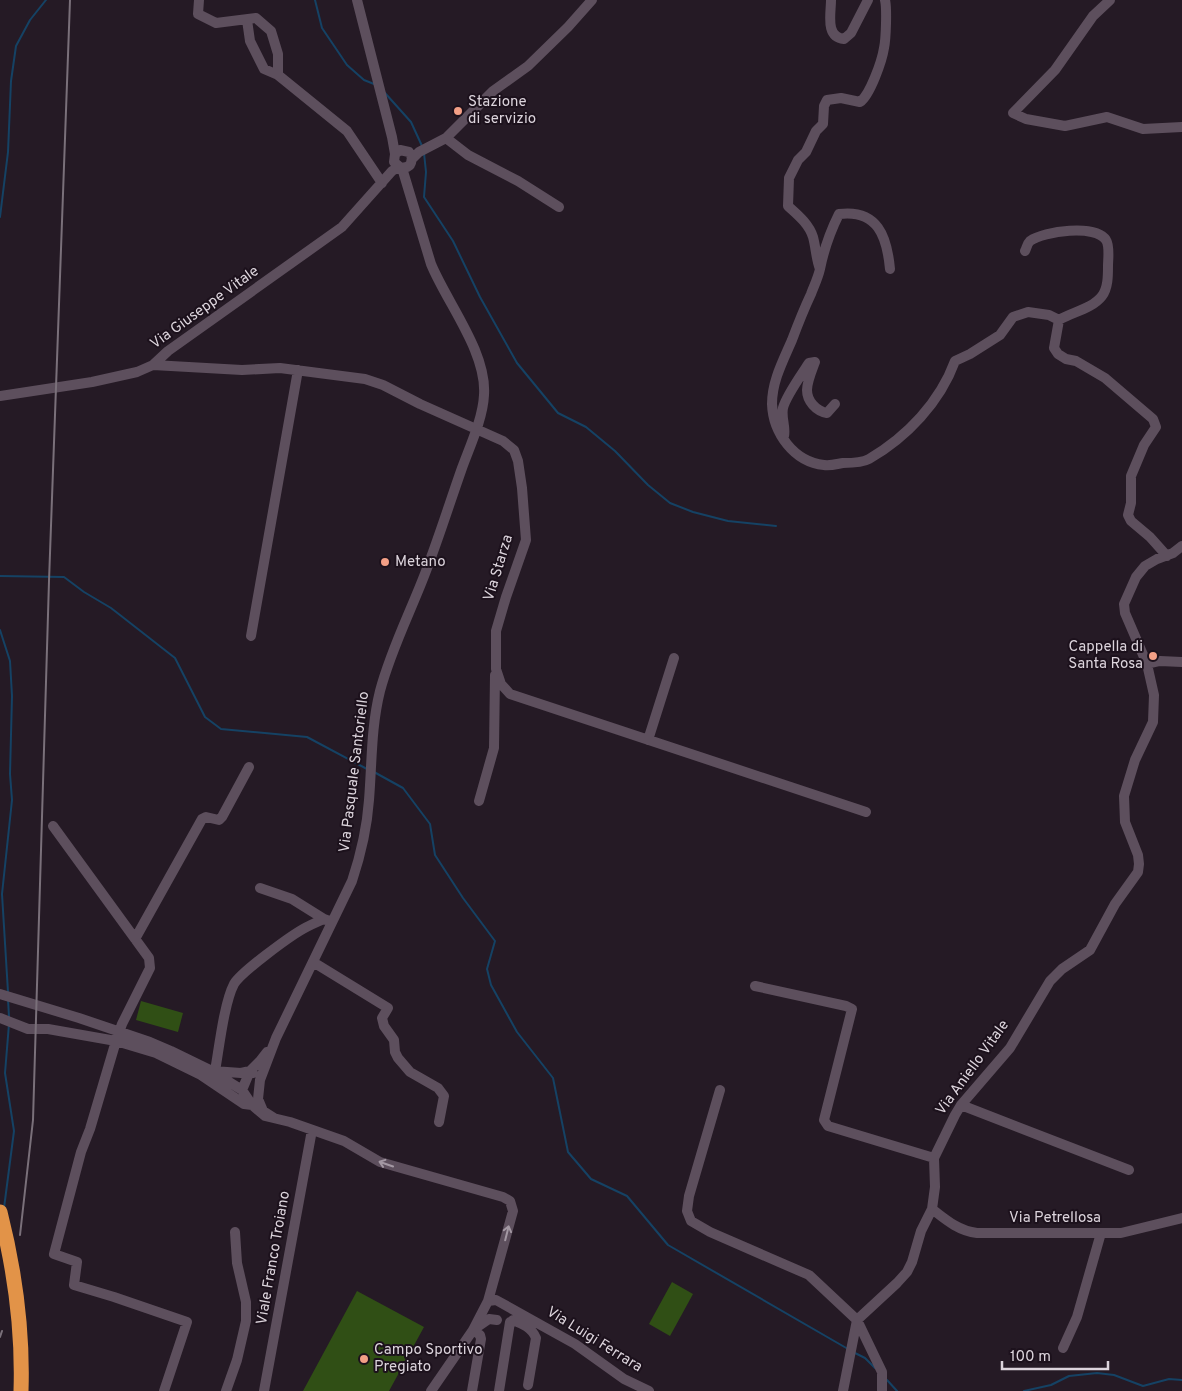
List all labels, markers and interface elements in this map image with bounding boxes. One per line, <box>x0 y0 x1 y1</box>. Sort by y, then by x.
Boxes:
place label: Stazione di servizio <box>468 93 536 129</box>
marker: Stazione di servizio <box>452 105 464 117</box>
street label: Via Giuseppe Vitale <box>147 262 263 354</box>
street label: Via Starza <box>480 532 518 604</box>
place label: Metano <box>395 553 446 572</box>
marker: Metano <box>379 556 391 568</box>
place label: Cappella di Santa Rosa <box>1068 638 1143 674</box>
marker: Cappella di Santa Rosa <box>1147 650 1159 662</box>
street label: Via Pasquale Santoriello <box>336 690 374 854</box>
street label: Via Aniello Vitale <box>932 1017 1014 1119</box>
one-way arrow <box>379 1159 394 1168</box>
street label: Viale Franco Troiano <box>253 1190 295 1326</box>
street label: Via Petrellosa <box>1009 1209 1101 1228</box>
one-way arrow <box>503 1225 512 1241</box>
street label: Via Luigi Ferrara <box>542 1303 646 1377</box>
scale bar <box>1002 1338 1108 1370</box>
place label: Campo Sportivo Pregiato <box>374 1341 483 1377</box>
text: 100 m <box>1010 1348 1051 1367</box>
marker: Campo Sportivo Pregiato <box>358 1353 370 1365</box>

